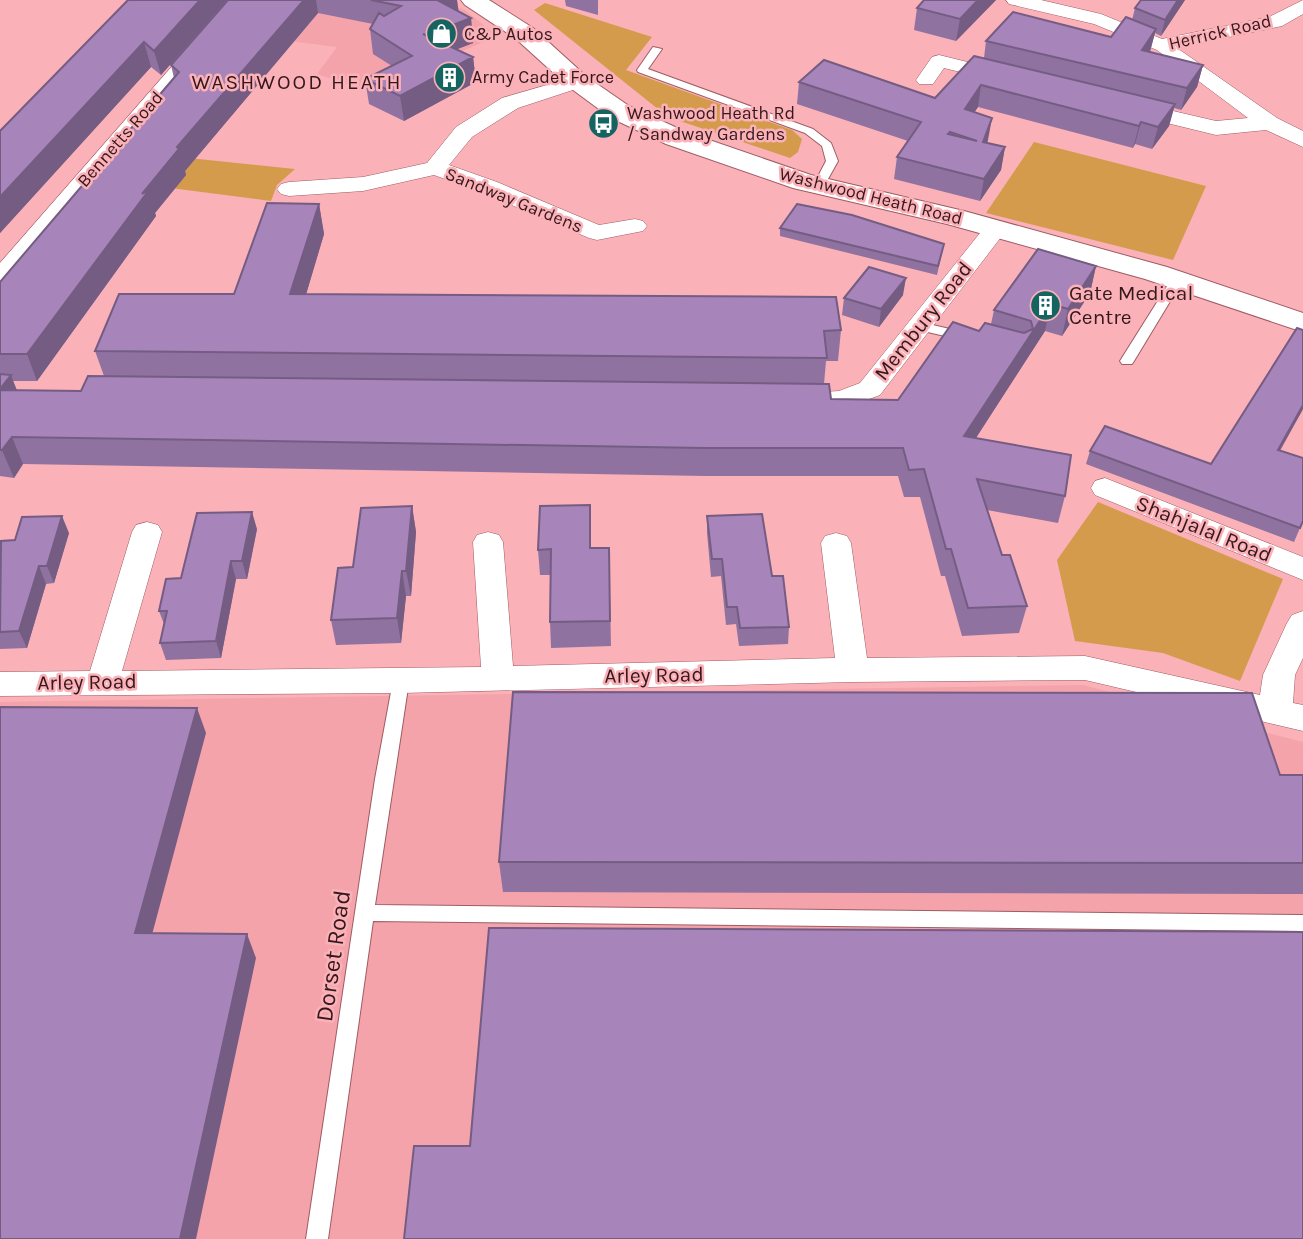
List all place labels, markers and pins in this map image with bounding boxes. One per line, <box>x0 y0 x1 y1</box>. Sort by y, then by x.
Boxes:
shop icon: C&P Autos <box>424 17 458 51</box>
place label: C&P Autos <box>464 23 553 45</box>
building icon: Army Cadet Force <box>432 60 466 94</box>
place label: Army Cadet Force <box>472 66 614 88</box>
place label: Washwood Heath Rd / Sandway Gardens <box>627 102 795 145</box>
bus stop icon: Washwood Heath Rd / Sandway Gardens <box>587 106 621 140</box>
place label: Gate Medical Centre <box>1069 281 1193 329</box>
building icon: Gate Medical Centre <box>1029 288 1063 322</box>

